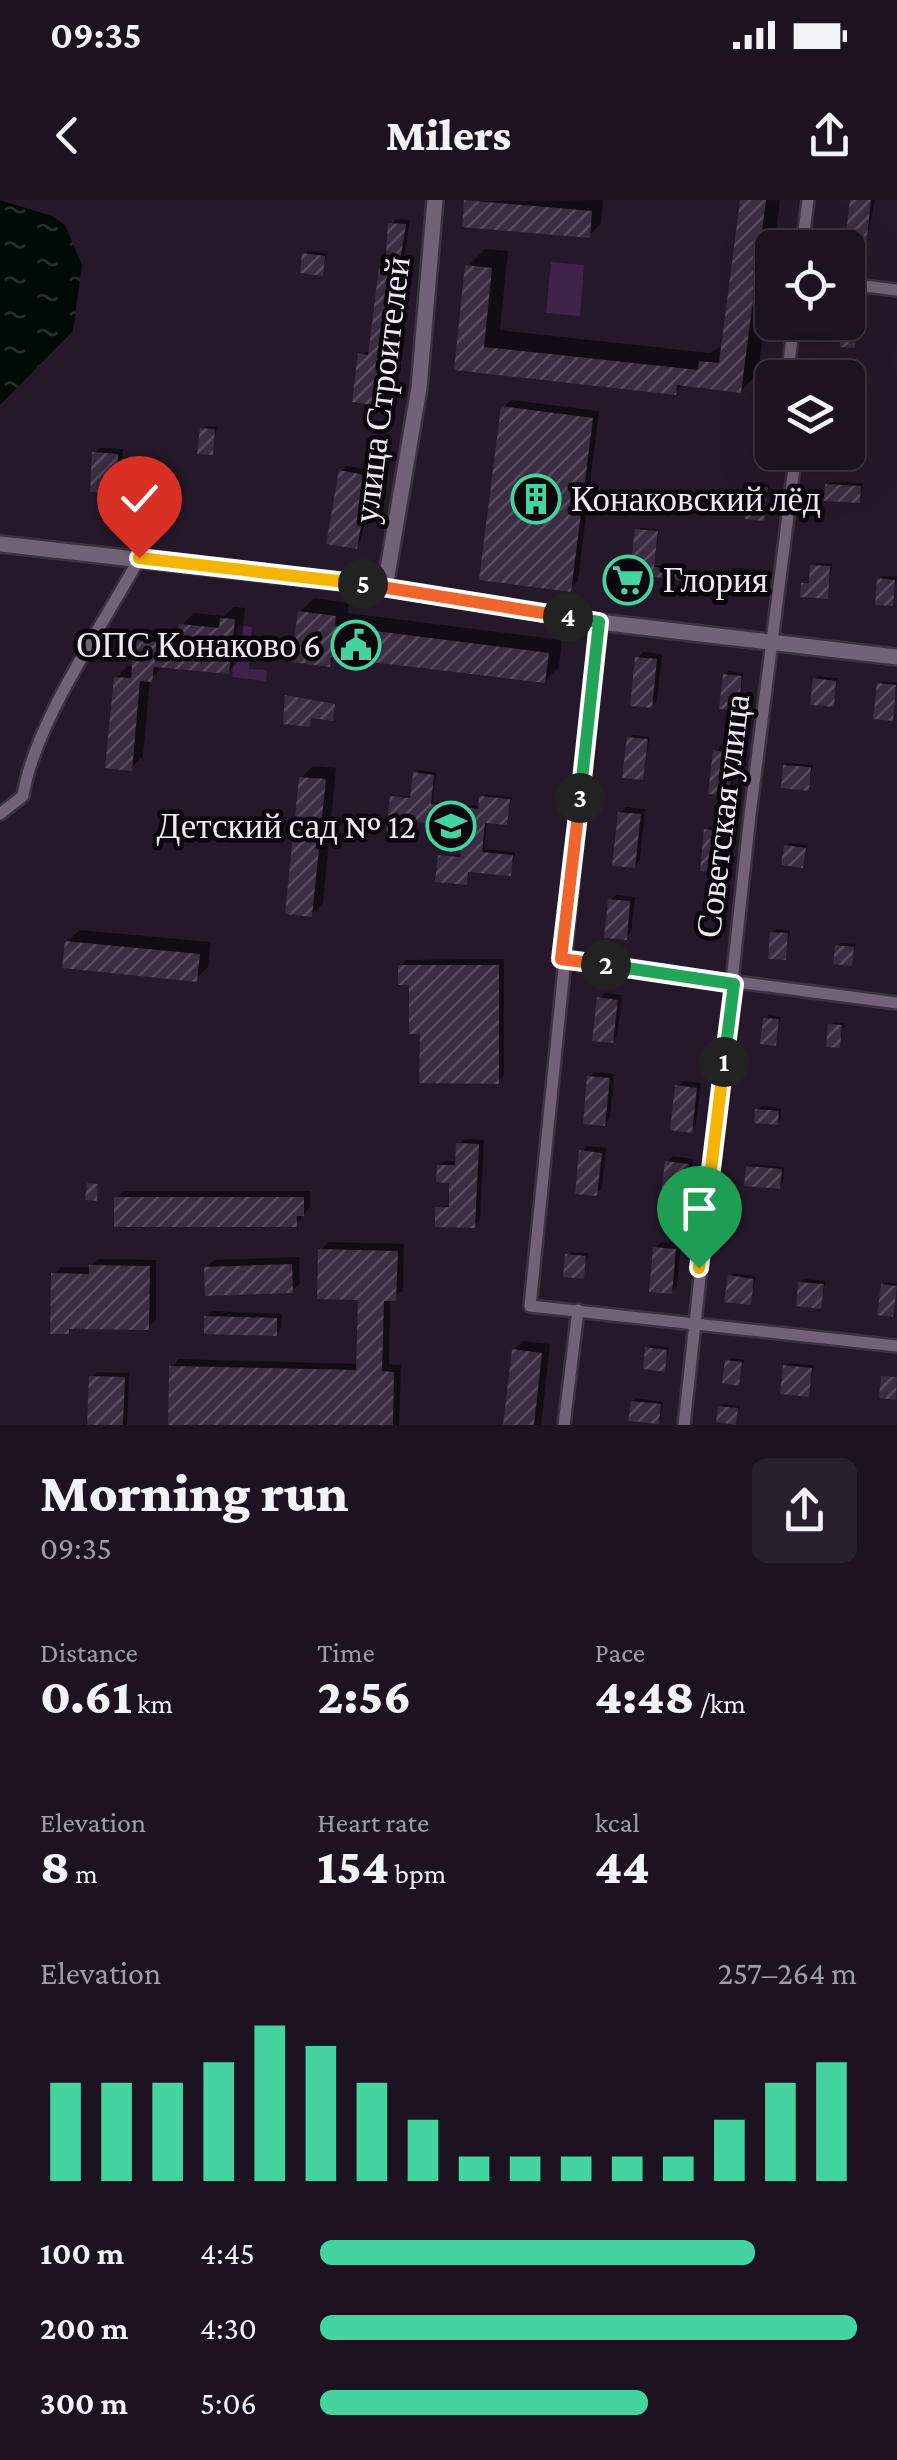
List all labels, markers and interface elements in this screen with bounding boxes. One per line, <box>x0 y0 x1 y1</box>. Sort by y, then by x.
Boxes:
text: 09:35 <box>50 14 142 56</box>
icon: back <box>40 108 95 163</box>
icon: share <box>802 108 857 163</box>
text: Milers <box>386 110 511 160</box>
map controls <box>755 230 865 470</box>
button: locate <box>755 230 865 340</box>
street label: улица Строителей <box>346 255 418 525</box>
button: layers <box>755 360 865 470</box>
pin <box>97 456 182 559</box>
icon: check <box>112 471 167 526</box>
building icon: Конаковский лёд <box>510 473 562 525</box>
place label: Конаковский лёд <box>571 480 821 519</box>
supermarket icon: Глория <box>602 554 654 606</box>
pin: 5 <box>338 559 388 609</box>
place label: Глория <box>663 561 768 600</box>
text: 5 <box>356 568 370 599</box>
pin: 4 <box>543 592 593 642</box>
text: 4 <box>560 601 576 632</box>
public building icon: ОПС Конаково 6 <box>330 619 382 671</box>
place label: ОПС Конаково 6 <box>76 626 321 665</box>
street label: Советская улица <box>689 692 757 940</box>
pin: 3 <box>555 773 605 823</box>
text: 3 <box>573 782 587 813</box>
school or university icon: Детский сад № 12 <box>425 800 477 852</box>
place label: Детский сад № 12 <box>156 807 416 846</box>
pin: 2 <box>581 940 631 990</box>
text: 2 <box>599 949 613 980</box>
pin: 1 <box>699 1037 749 1087</box>
text: 1 <box>719 1046 729 1077</box>
pin <box>657 1166 742 1269</box>
icon: arrive <box>672 1181 727 1236</box>
button: share <box>752 1458 857 1563</box>
text: Morning run <box>40 1462 349 1523</box>
text: 09:35 <box>40 1530 112 1566</box>
text: Distance <box>40 1637 138 1668</box>
text: Time <box>317 1637 375 1668</box>
text: Pace <box>595 1637 645 1668</box>
text: 0.61 <box>40 1668 132 1724</box>
text: 2:56 <box>317 1668 411 1724</box>
text: 4:48 <box>595 1668 695 1724</box>
text: km <box>132 1688 173 1719</box>
text: /km <box>695 1688 746 1719</box>
text: Elevation <box>40 1807 146 1838</box>
text: Heart rate <box>317 1807 429 1838</box>
text: kcal <box>595 1807 640 1838</box>
text: 8 <box>40 1838 70 1894</box>
text: 154 <box>317 1838 389 1894</box>
text: 44 <box>595 1838 650 1894</box>
text: m <box>70 1858 98 1889</box>
text: bpm <box>389 1858 446 1889</box>
text: Elevation <box>40 1955 161 1991</box>
text: 257–264 m <box>718 1955 857 1991</box>
text: 100 m <box>40 2235 124 2271</box>
text: 4:45 <box>200 2235 255 2271</box>
text: 200 m <box>40 2310 128 2346</box>
text: 4:30 <box>200 2310 257 2346</box>
text: 300 m <box>40 2385 128 2421</box>
text: 5:06 <box>200 2385 257 2421</box>

